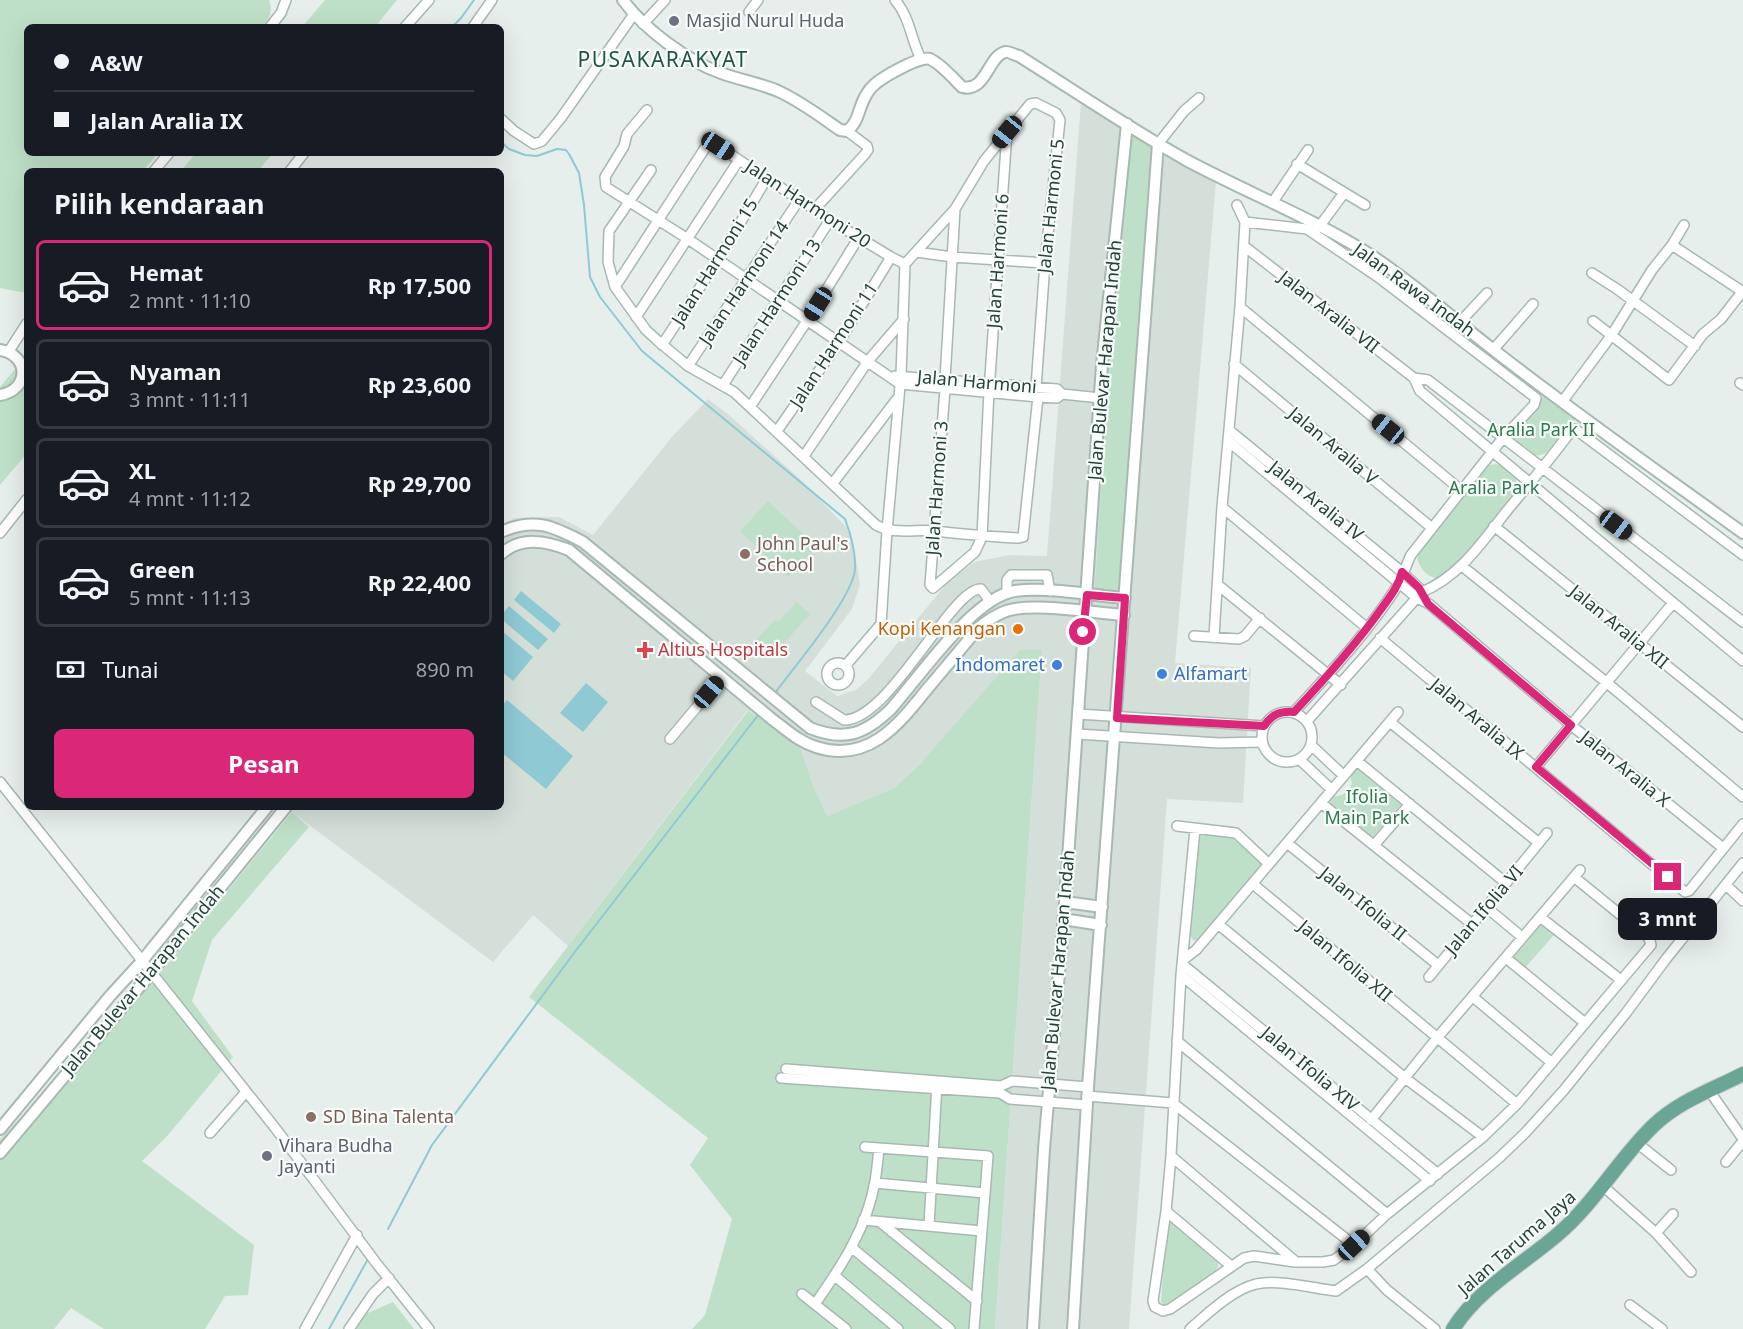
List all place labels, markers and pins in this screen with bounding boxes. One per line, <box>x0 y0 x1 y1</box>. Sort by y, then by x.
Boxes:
place label: Masjid Nurul Huda <box>686 8 844 32</box>
marker: Masjid Nurul Huda <box>667 14 681 28</box>
place label: John Paul's School <box>755 531 849 576</box>
marker: John Paul's School <box>738 547 752 561</box>
place label: Kopi Kenangan <box>878 616 1006 640</box>
marker: Kopi Kenangan <box>1011 622 1025 636</box>
place label: Altius Hospitals <box>658 637 788 661</box>
marker: Altius Hospitals <box>636 641 654 659</box>
place label: Indomaret <box>955 652 1045 676</box>
marker: Indomaret <box>1050 658 1064 672</box>
place label: Alfamart <box>1174 661 1248 685</box>
marker: Alfamart <box>1155 667 1169 681</box>
place label: SD Bina Talenta <box>323 1104 454 1128</box>
marker: SD Bina Talenta <box>304 1110 318 1124</box>
place label: Vihara Budha Jayanti <box>277 1133 393 1178</box>
marker: Vihara Budha Jayanti <box>260 1149 274 1163</box>

